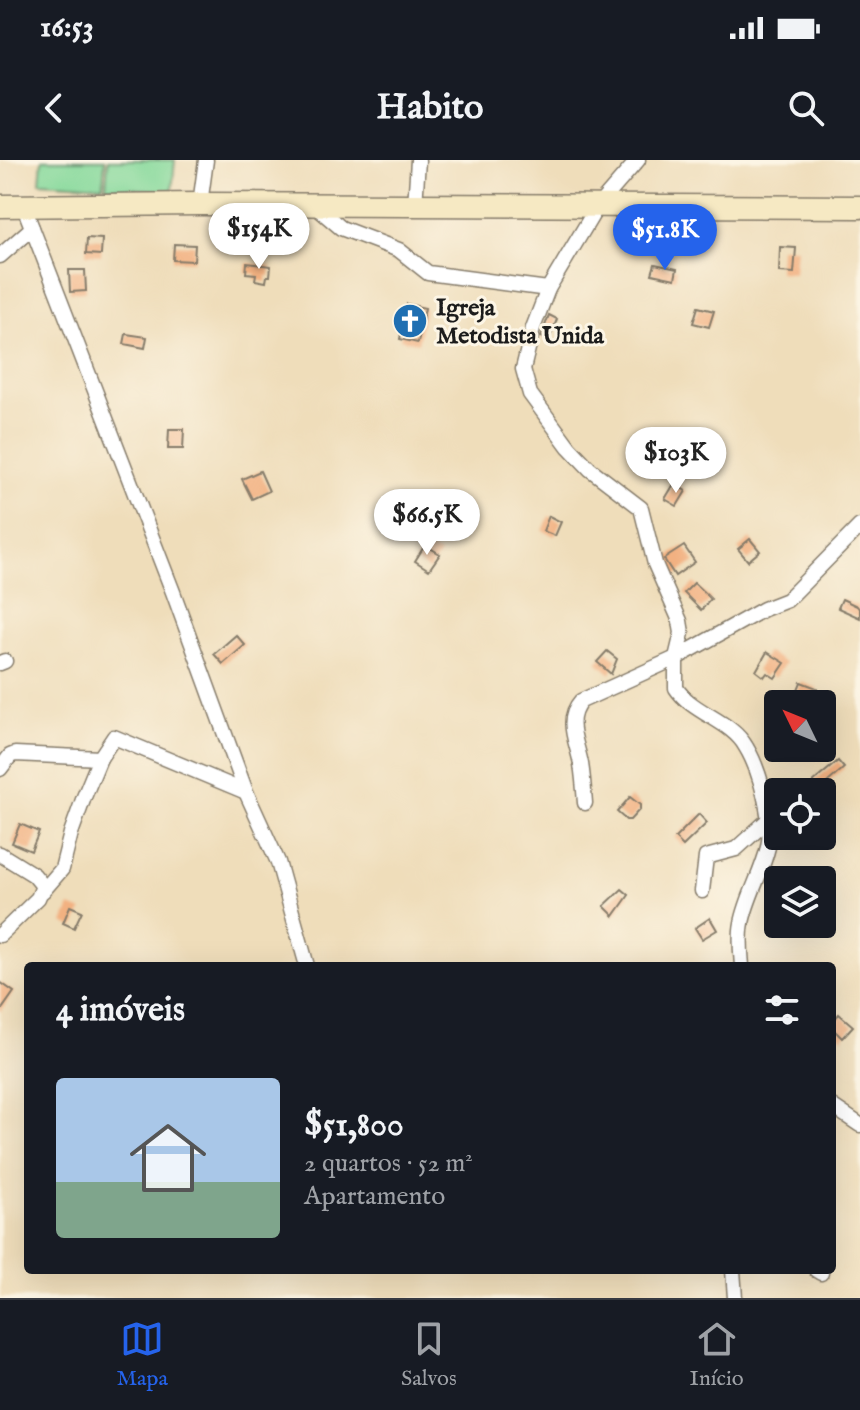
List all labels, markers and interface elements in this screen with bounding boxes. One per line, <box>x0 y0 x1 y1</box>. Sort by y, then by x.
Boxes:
text: 16:53 <box>40 9 94 47</box>
text: Habito <box>377 85 483 131</box>
icon: back <box>32 86 76 130</box>
icon: search <box>784 86 828 130</box>
pin: $154K <box>203 203 315 271</box>
pin: $51.8K <box>600 204 730 272</box>
text: $154K <box>227 212 291 245</box>
text: $51.8K <box>631 213 699 246</box>
place label: Igreja Metodista Unida <box>436 293 605 352</box>
church icon: Igreja Metodista Unida <box>391 302 429 340</box>
pin: $103K <box>620 427 732 495</box>
text: $103K <box>643 436 709 469</box>
pin: $66.5K <box>362 489 492 557</box>
text: $66.5K <box>392 498 462 531</box>
north arrow <box>764 690 836 762</box>
map controls <box>764 690 836 938</box>
button: locate <box>764 778 836 850</box>
button: layers <box>764 866 836 938</box>
icon: filters <box>760 988 804 1032</box>
text: 4 imóveis <box>56 989 185 1032</box>
text: $51,800 <box>304 1104 404 1147</box>
icon: home <box>120 1110 216 1206</box>
text: 2 quartos · 52 m² <box>304 1147 473 1180</box>
text: Apartamento <box>304 1180 445 1213</box>
tab: Mapa <box>116 1317 168 1393</box>
tab: Salvos <box>401 1317 457 1393</box>
tab: Início <box>689 1317 744 1393</box>

